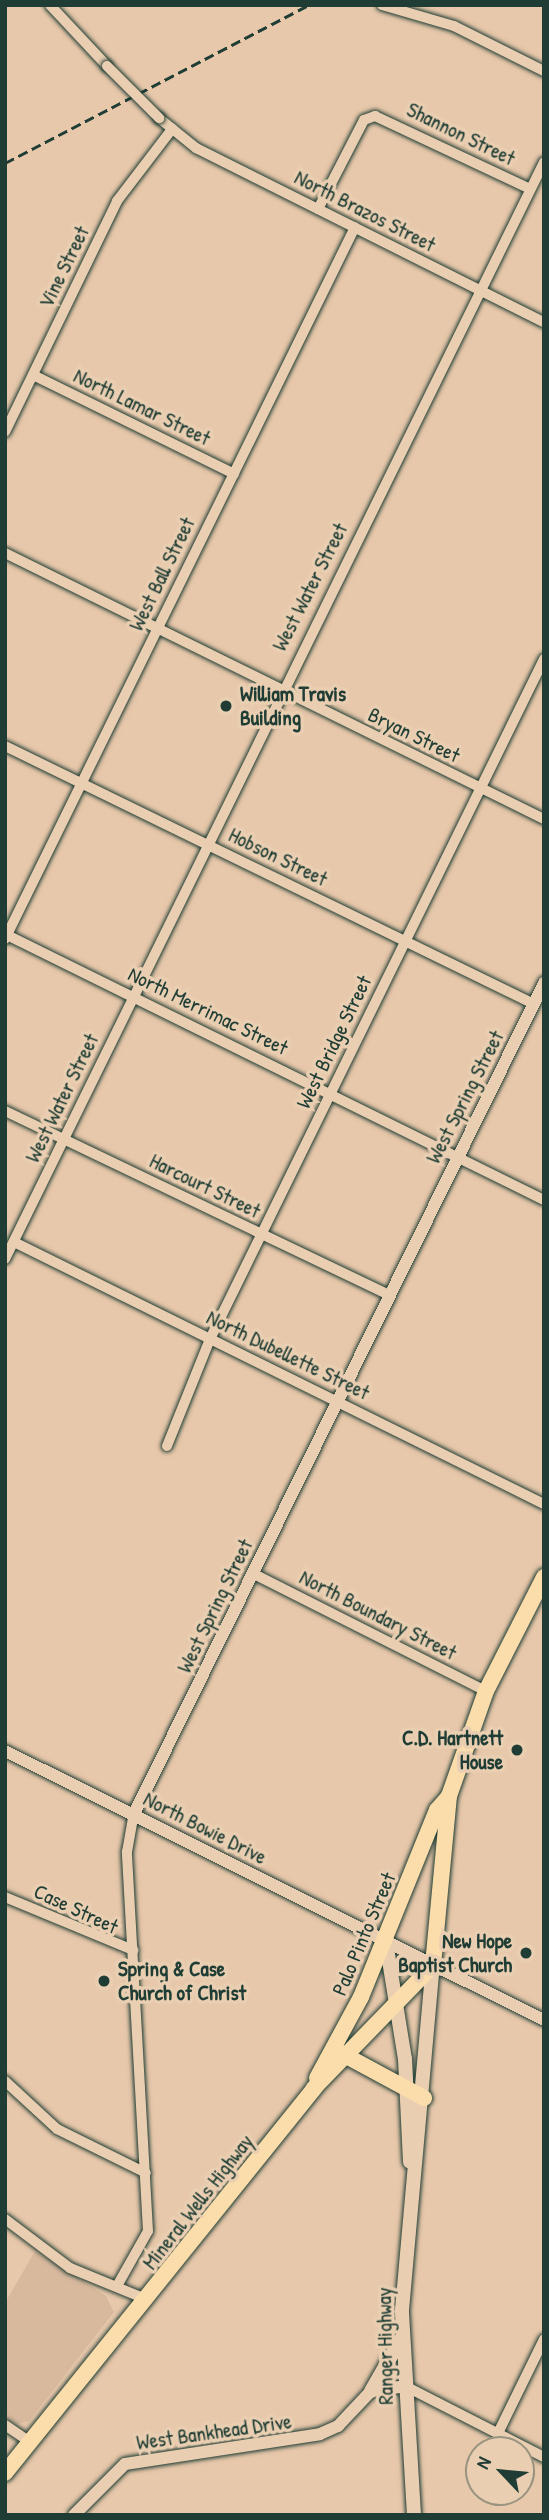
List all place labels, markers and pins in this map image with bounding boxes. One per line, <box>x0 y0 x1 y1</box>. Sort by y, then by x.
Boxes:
place label: William Travis Building <box>240 681 346 731</box>
marker: William Travis Building <box>218 698 234 714</box>
place label: C.D. Hartnett House <box>402 1725 503 1775</box>
marker: C.D. Hartnett House <box>509 1742 525 1758</box>
place label: New Hope Baptist Church <box>398 1928 512 1978</box>
marker: New Hope Baptist Church <box>518 1945 534 1961</box>
place label: Spring & Case Church of Christ <box>118 1956 246 2006</box>
marker: Spring & Case Church of Christ <box>96 1973 112 1989</box>

